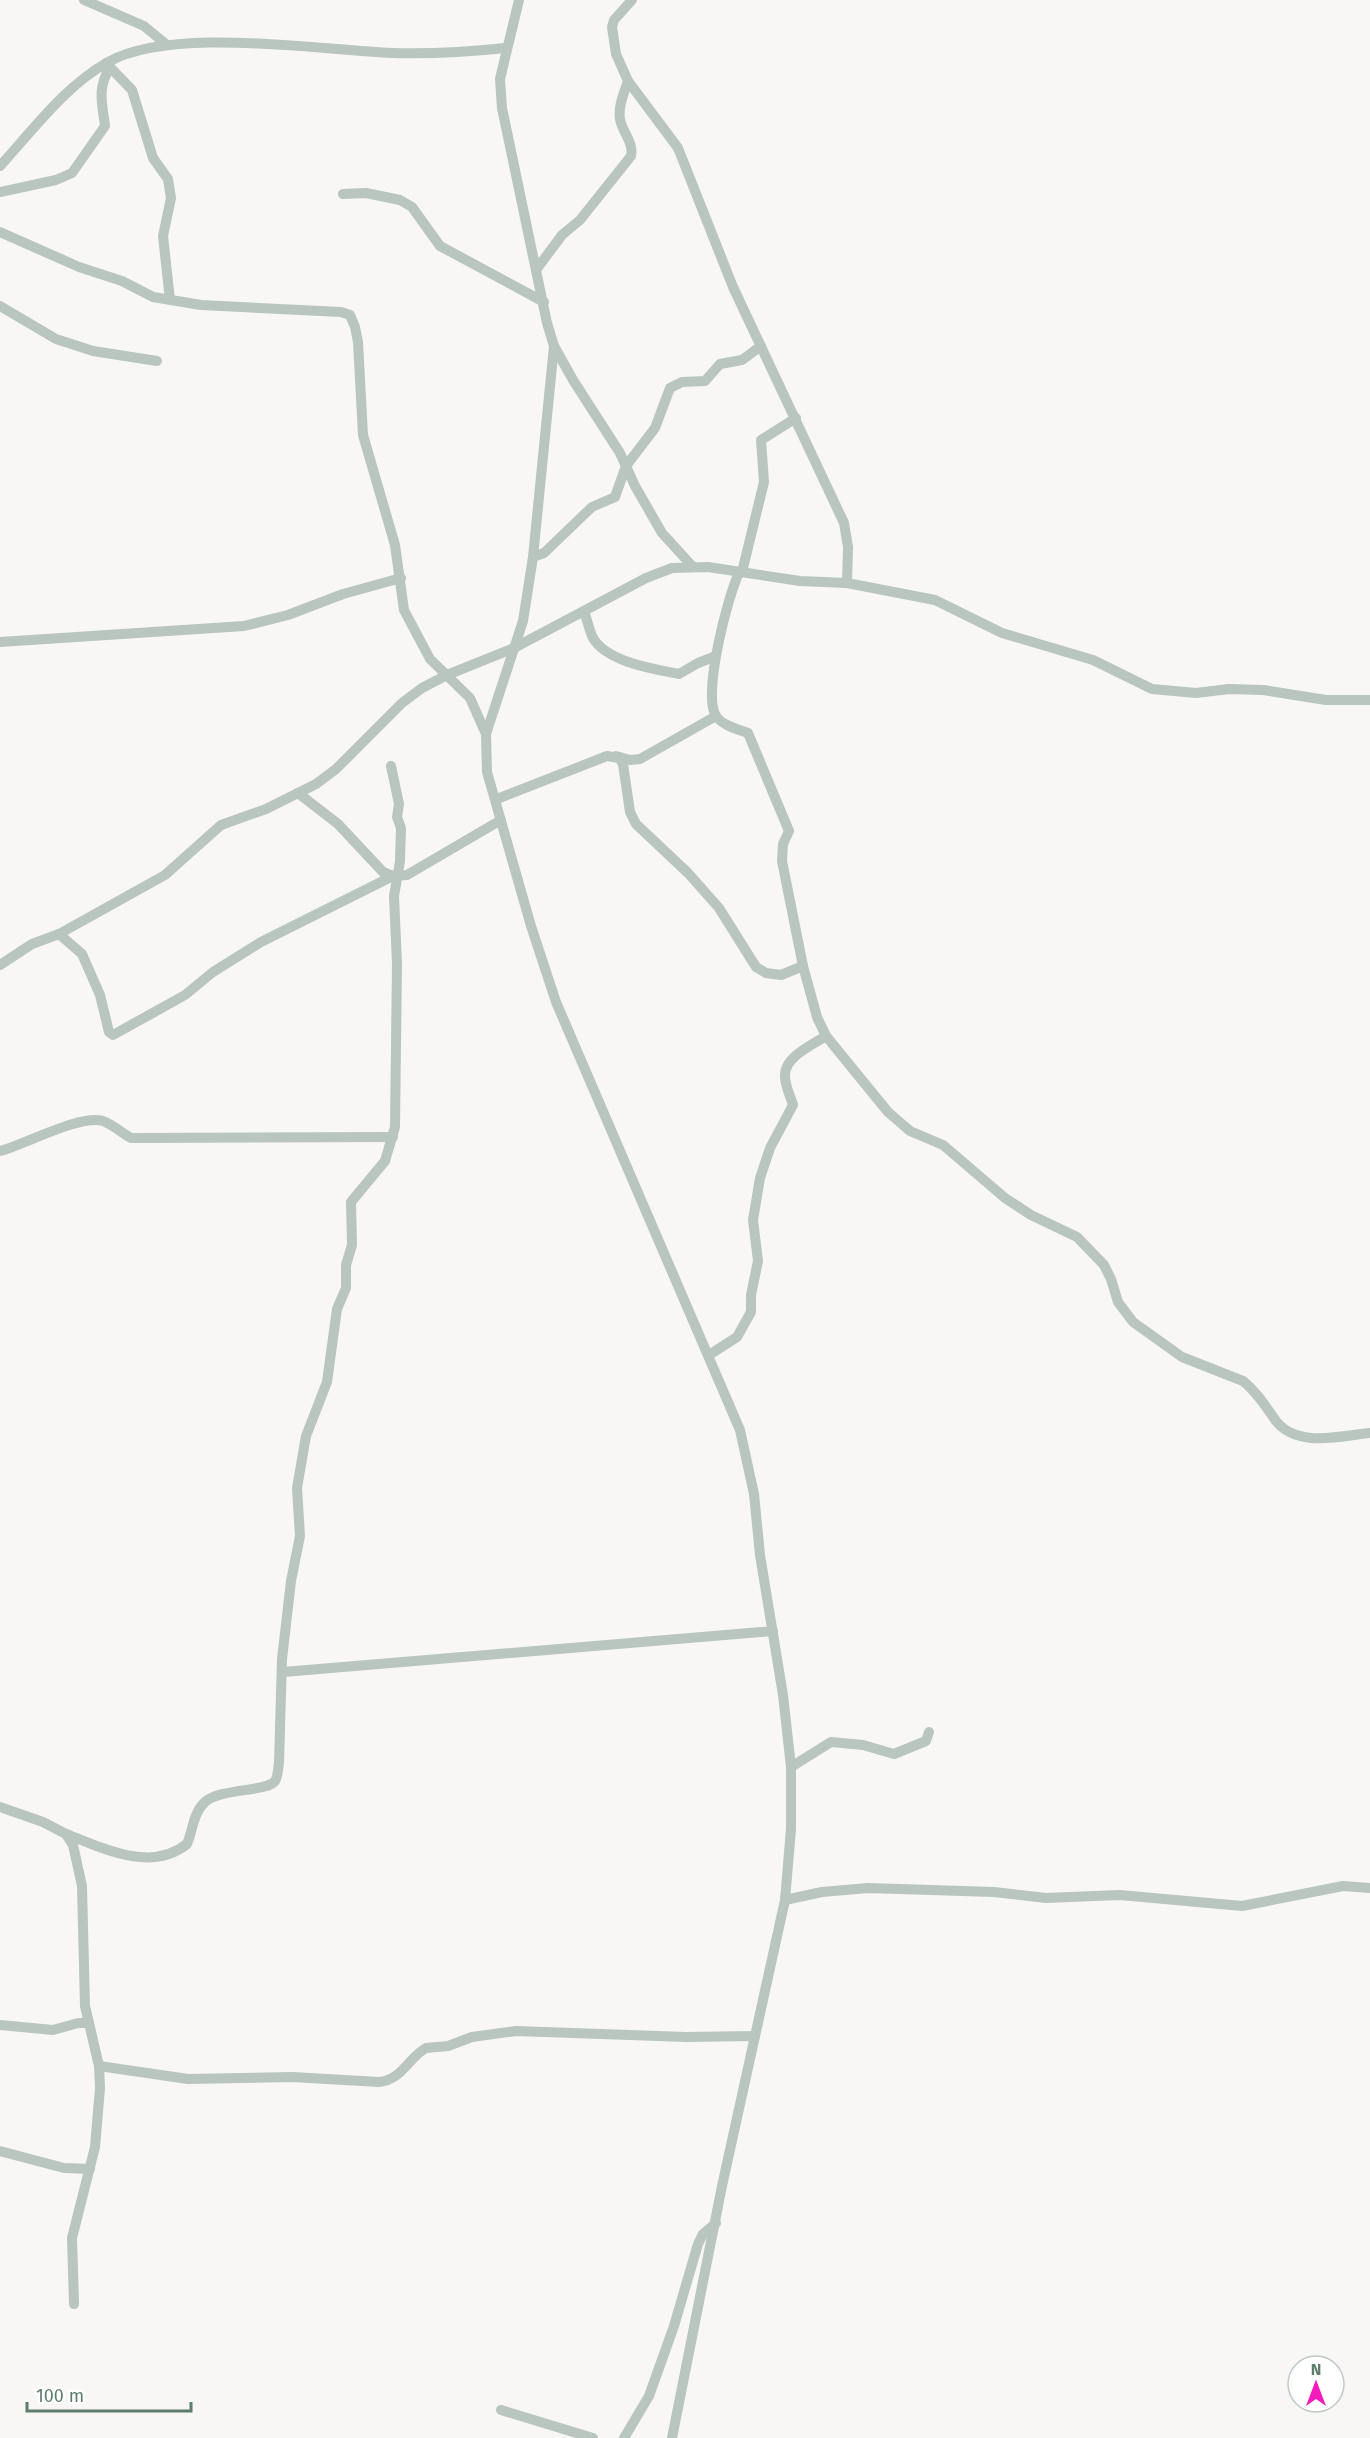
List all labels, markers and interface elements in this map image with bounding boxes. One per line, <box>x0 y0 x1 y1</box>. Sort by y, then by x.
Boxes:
north arrow <box>1286 2354 1346 2414</box>
text: N <box>1311 2360 1321 2379</box>
scale bar <box>27 2375 190 2413</box>
text: 100 m <box>36 2385 84 2407</box>

